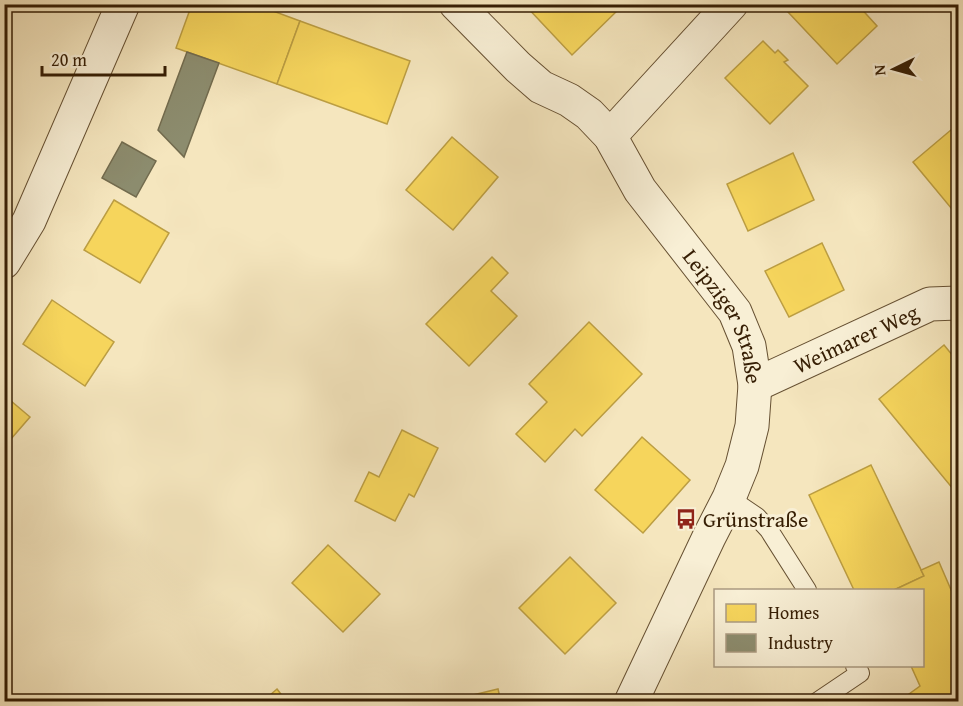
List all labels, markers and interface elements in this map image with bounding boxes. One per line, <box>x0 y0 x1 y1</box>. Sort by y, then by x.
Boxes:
scale bar <box>42 39 165 77</box>
north arrow <box>864 39 924 99</box>
text: 20 m <box>51 46 87 73</box>
text: N <box>867 64 891 77</box>
street label: Leipziger Straße <box>675 242 771 386</box>
street label: Weimarer Weg <box>788 296 924 381</box>
place label: Grünstraße <box>703 503 808 535</box>
bus stop icon: Grünstraße <box>674 507 698 531</box>
legend <box>714 589 924 667</box>
text: Homes <box>768 599 819 626</box>
text: Industry <box>768 629 833 656</box>

